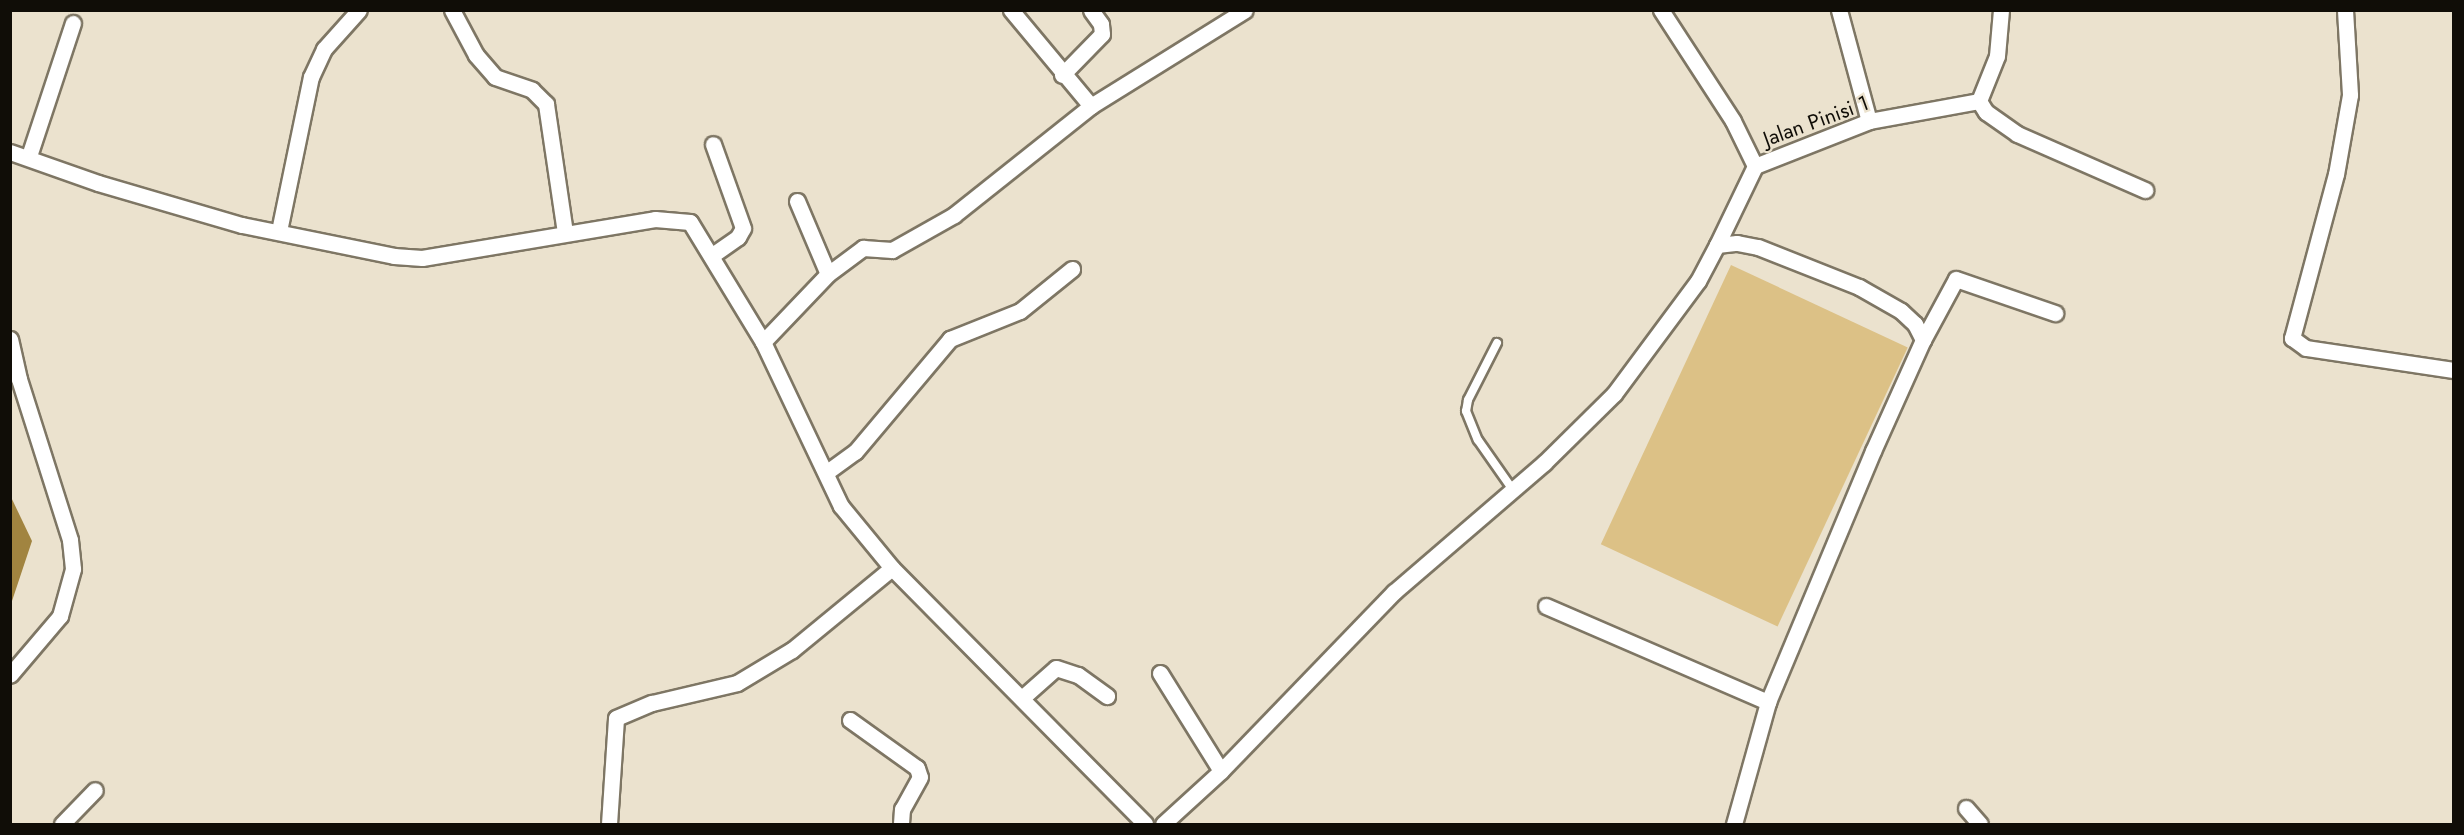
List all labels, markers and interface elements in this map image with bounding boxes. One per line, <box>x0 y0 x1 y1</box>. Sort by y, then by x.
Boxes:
street label: Jalan Pinisi 1 <box>1760 90 1872 152</box>

